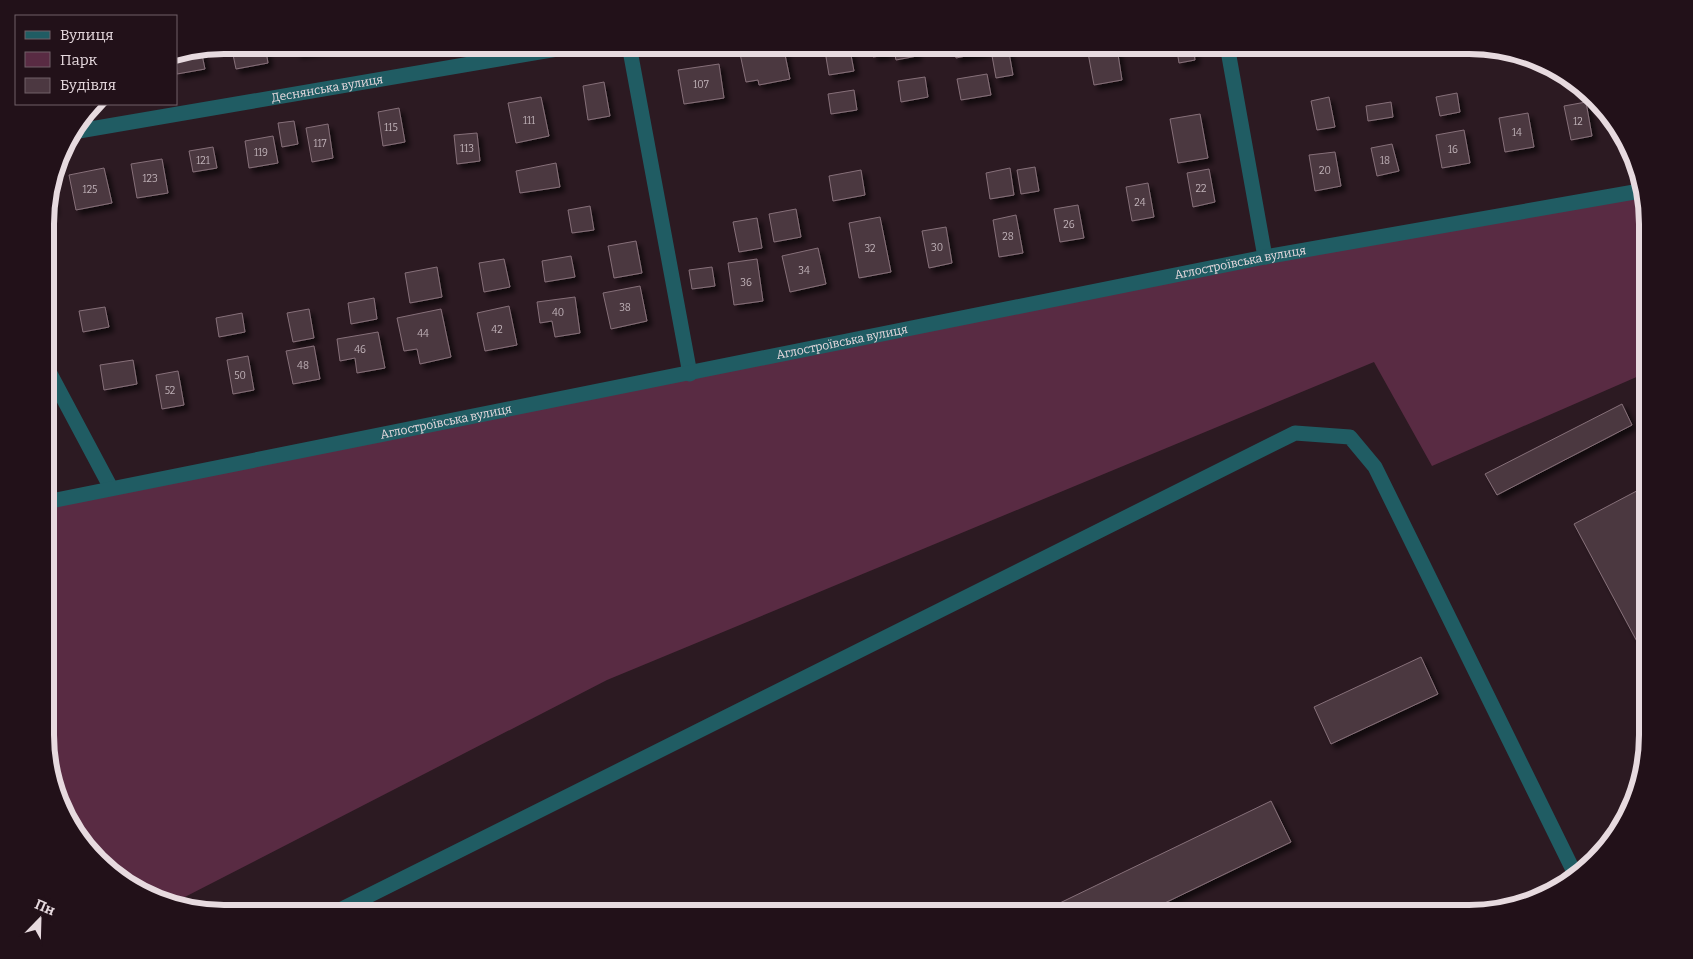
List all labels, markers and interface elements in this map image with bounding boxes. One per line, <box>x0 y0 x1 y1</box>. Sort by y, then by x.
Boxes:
legend <box>15 15 178 105</box>
text: Вулиця <box>60 26 114 44</box>
text: Парк <box>60 51 98 69</box>
street label: Деснянська вулиця <box>270 72 384 105</box>
text: Будівля <box>60 76 116 94</box>
house number: 107 <box>693 79 709 91</box>
house number: 111 <box>523 115 535 127</box>
house number: 12 <box>1573 116 1583 128</box>
house number: 115 <box>384 122 398 134</box>
house number: 14 <box>1512 127 1522 139</box>
house number: 117 <box>313 138 327 150</box>
house number: 113 <box>460 143 474 155</box>
house number: 16 <box>1448 144 1458 156</box>
house number: 119 <box>254 147 268 159</box>
house number: 121 <box>196 155 210 167</box>
house number: 18 <box>1380 155 1390 167</box>
house number: 20 <box>1319 165 1331 177</box>
house number: 123 <box>142 173 158 185</box>
house number: 22 <box>1196 183 1206 195</box>
house number: 125 <box>83 184 97 196</box>
house number: 24 <box>1134 197 1146 209</box>
house number: 26 <box>1063 219 1075 231</box>
house number: 28 <box>1002 231 1014 243</box>
house number: 30 <box>931 242 943 254</box>
house number: 32 <box>864 243 876 255</box>
street label: Аглостроївська вулиця <box>1173 243 1307 282</box>
house number: 34 <box>798 265 810 277</box>
house number: 36 <box>740 277 752 289</box>
house number: 38 <box>619 302 631 314</box>
house number: 40 <box>552 307 564 319</box>
street label: Аглостроївська вулиця <box>775 322 909 362</box>
house number: 42 <box>491 324 503 336</box>
house number: 44 <box>417 328 429 340</box>
house number: 46 <box>354 344 366 356</box>
house number: 48 <box>297 360 309 372</box>
house number: 50 <box>234 370 246 382</box>
house number: 52 <box>165 385 175 397</box>
street label: Аглостроївська вулиця <box>379 402 513 442</box>
north arrow <box>15 894 65 944</box>
text: Пн <box>32 896 58 919</box>

